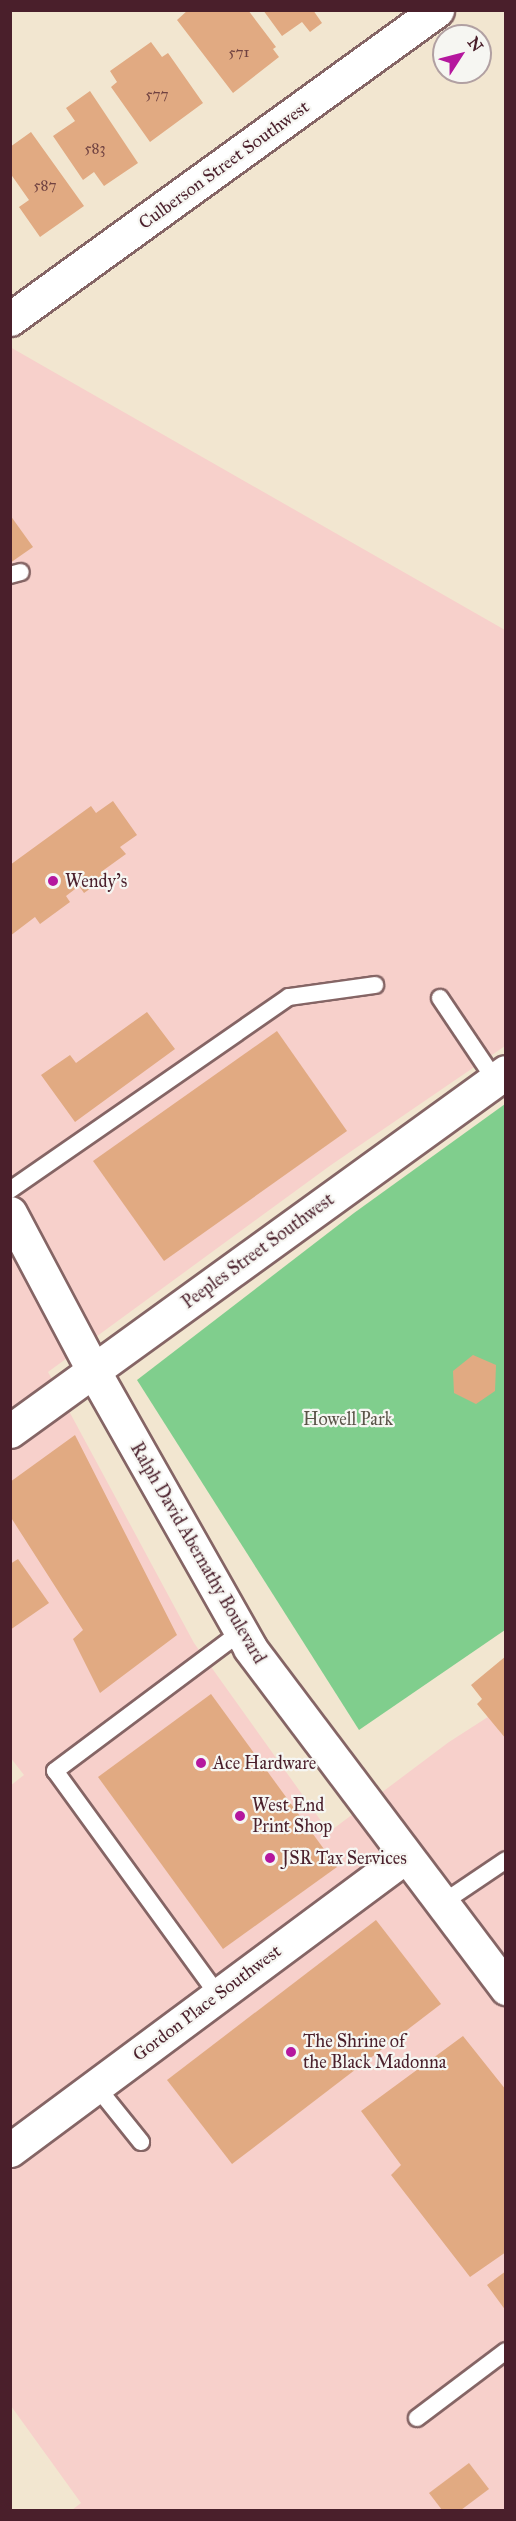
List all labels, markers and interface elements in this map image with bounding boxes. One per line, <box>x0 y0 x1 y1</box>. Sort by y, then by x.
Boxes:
north arrow <box>432 24 492 84</box>
text: N <box>464 33 487 55</box>
house number: 571 <box>229 44 249 62</box>
house number: 577 <box>146 86 168 104</box>
street label: Culberson Street Southwest <box>135 96 313 234</box>
house number: 583 <box>85 140 105 158</box>
house number: 587 <box>34 177 56 195</box>
place label: Wendy's <box>65 870 127 892</box>
marker: Wendy's <box>46 874 60 888</box>
street label: Peeples Street Southwest <box>178 1189 338 1313</box>
park label: Howell Park <box>303 1408 393 1430</box>
street label: Ralph David Abernathy Boulevard <box>126 1439 270 1667</box>
place label: Ace Hardware <box>213 1752 316 1774</box>
marker: Ace Hardware <box>194 1756 208 1770</box>
place label: West End Print Shop <box>252 1795 332 1838</box>
marker: West End Print Shop <box>233 1809 247 1823</box>
place label: JSR Tax Services <box>282 1847 407 1869</box>
marker: JSR Tax Services <box>263 1851 277 1865</box>
street label: Gordon Place Southwest <box>129 1940 285 2066</box>
place label: The Shrine of the Black Madonna <box>303 2031 446 2074</box>
marker: The Shrine of the Black Madonna <box>284 2045 298 2059</box>

